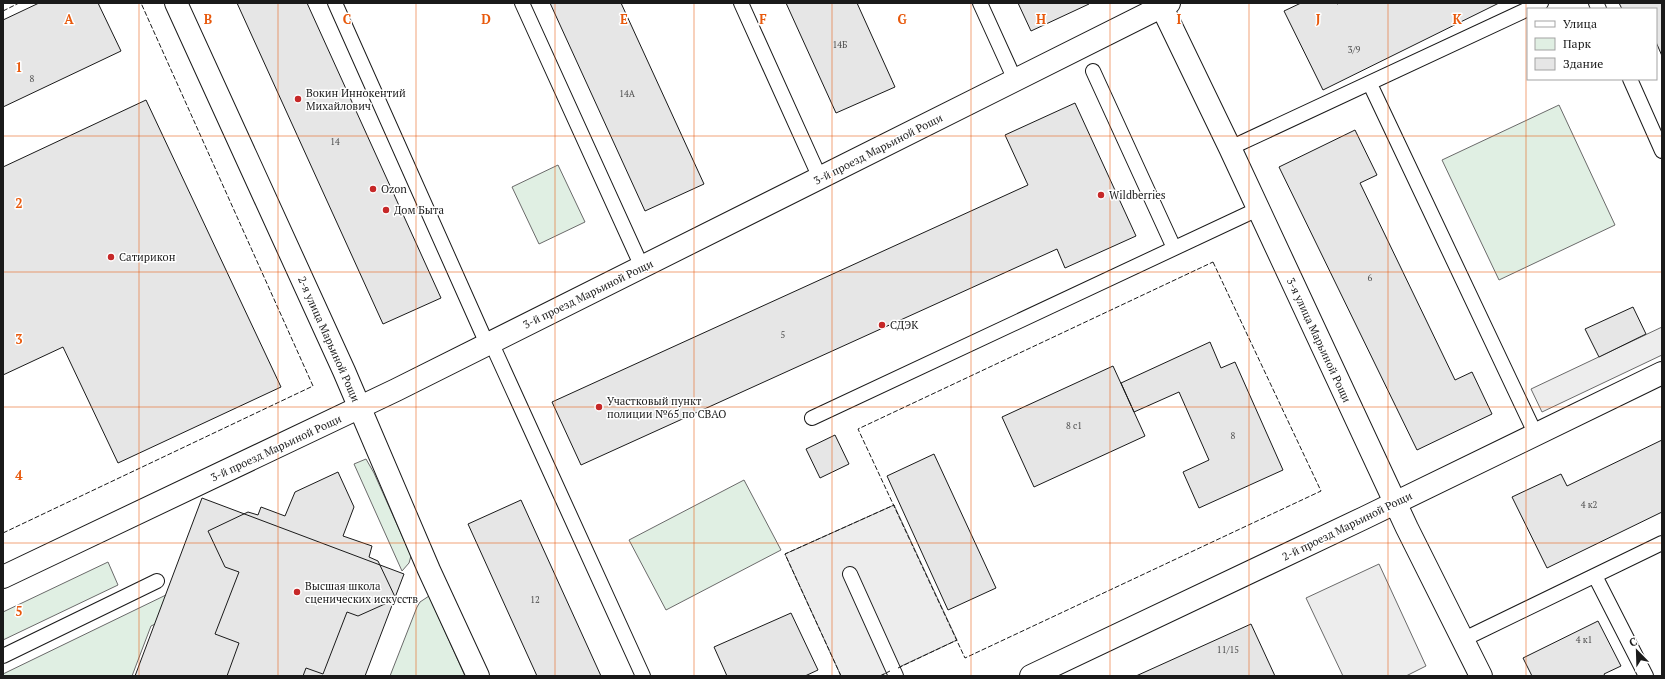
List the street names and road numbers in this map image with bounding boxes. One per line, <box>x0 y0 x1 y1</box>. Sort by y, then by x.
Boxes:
street label: 3-й проезд Марьиной Рощи <box>811 110 945 188</box>
street label: 3-й проезд Марьиной Рощи <box>521 256 656 332</box>
street label: 2-я улица Марьиной Рощи <box>295 274 363 404</box>
street label: 3-я улица Марьиной Рощи <box>1284 275 1354 405</box>
street label: 3-й проезд Марьиной Рощи <box>208 411 344 485</box>
street label: 2-й проезд Марьиной Рощи <box>1280 488 1415 564</box>

